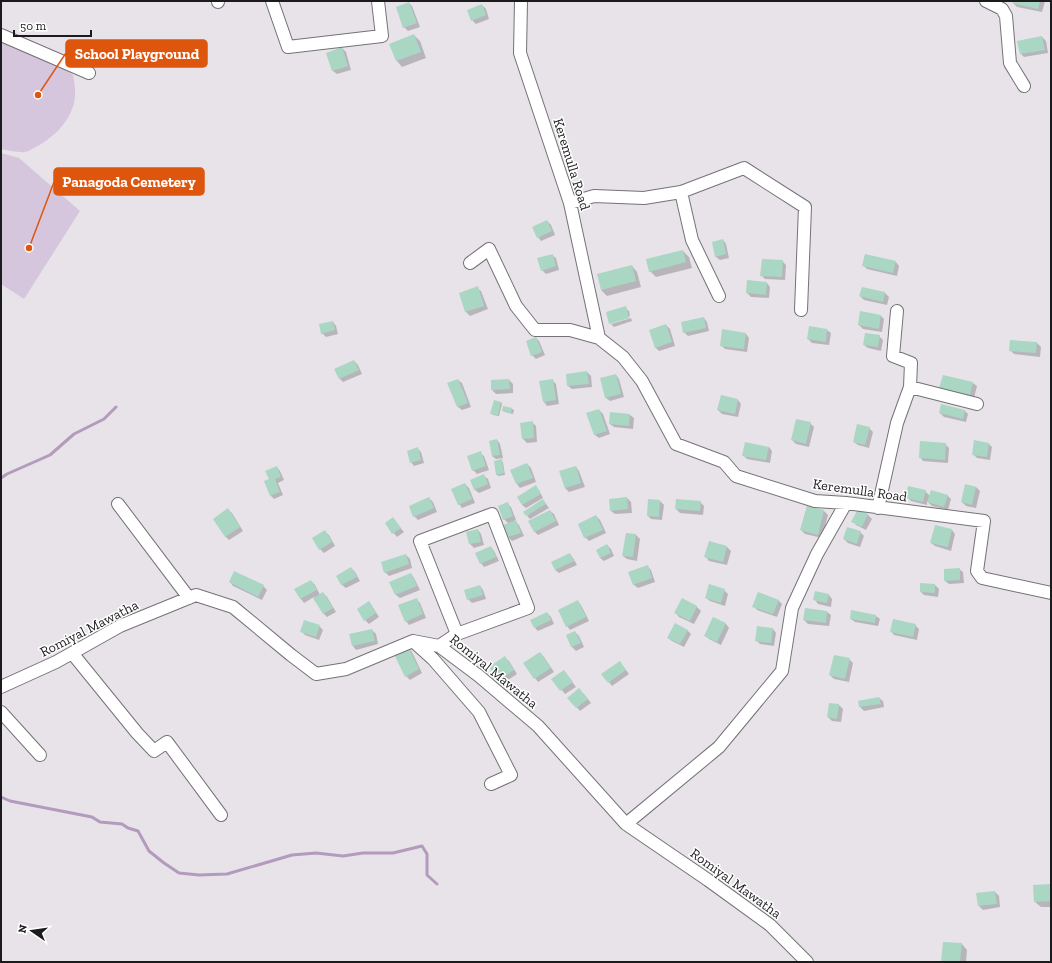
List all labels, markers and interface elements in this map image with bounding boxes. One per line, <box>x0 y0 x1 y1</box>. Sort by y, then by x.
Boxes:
scale bar <box>14 12 91 38</box>
text: 50 m <box>20 19 47 33</box>
callout: School Playground <box>66 40 207 67</box>
text: School Playground <box>75 45 200 63</box>
street label: Keremulla Road <box>549 116 594 212</box>
callout: Panagoda Cemetery <box>54 168 204 195</box>
text: Panagoda Cemetery <box>62 173 196 191</box>
street label: Keremulla Road <box>812 475 909 506</box>
street label: Romiyal Mawatha <box>37 596 142 661</box>
street label: Romiyal Mawatha <box>446 631 541 712</box>
street label: Romiyal Mawatha <box>687 845 785 922</box>
north arrow <box>12 911 52 951</box>
text: N <box>15 923 30 934</box>

